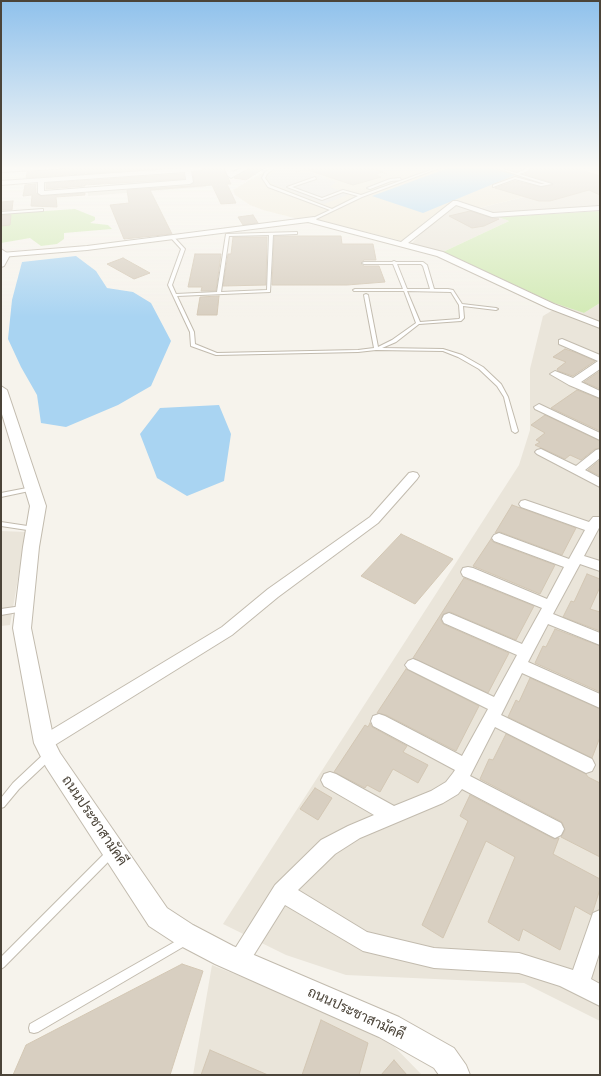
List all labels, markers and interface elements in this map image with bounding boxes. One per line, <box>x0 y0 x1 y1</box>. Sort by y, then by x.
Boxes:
street label: ถนนประชาสามัคคี <box>58 773 130 869</box>
street label: ถนนประชาสามัคคี <box>305 984 407 1044</box>

